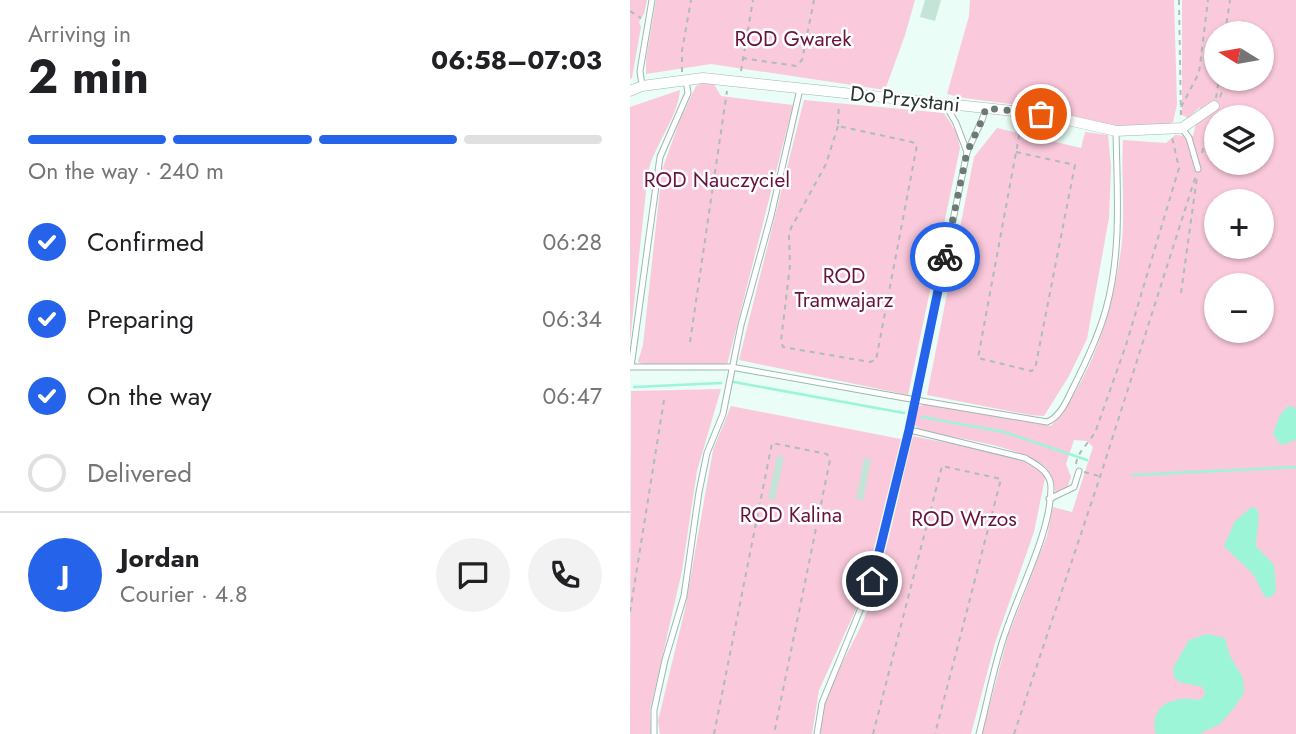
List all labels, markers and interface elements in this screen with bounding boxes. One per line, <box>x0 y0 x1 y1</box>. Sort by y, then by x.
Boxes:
text: Arriving in <box>28 17 131 51</box>
north arrow <box>1204 21 1274 91</box>
map controls <box>1204 21 1274 343</box>
park label: ROD Gwarek <box>735 24 852 54</box>
text: 06:58–07:03 <box>431 41 602 79</box>
text: 2 min <box>28 44 149 110</box>
street label: Do Przystani <box>849 78 961 120</box>
pin <box>1011 84 1071 144</box>
icon: bag <box>1022 95 1060 133</box>
button: layers <box>1204 105 1274 175</box>
text: On the way · 240 m <box>28 154 224 188</box>
park label: ROD Nauczyciel <box>644 165 790 195</box>
button: + <box>1204 189 1274 259</box>
courier <box>910 222 980 292</box>
icon: check <box>28 223 66 261</box>
text: Confirmed <box>87 223 204 261</box>
text: 06:28 <box>542 225 602 259</box>
icon: bike <box>926 238 964 276</box>
park label: ROD Tramwajarz <box>795 261 894 315</box>
button: − <box>1204 273 1274 343</box>
icon: check <box>28 300 66 338</box>
text: Preparing <box>87 300 194 338</box>
text: 06:34 <box>542 302 602 336</box>
icon: check <box>28 377 66 415</box>
text: On the way <box>87 377 212 415</box>
text: 06:47 <box>543 379 602 413</box>
text: Delivered <box>87 454 192 492</box>
park label: ROD Kalina <box>740 500 842 530</box>
park label: ROD Wrzos <box>911 504 1017 534</box>
button: chat <box>436 538 510 612</box>
button: phone <box>528 538 602 612</box>
text: Jordan <box>120 539 200 577</box>
pin <box>842 551 902 611</box>
text: J <box>61 556 69 594</box>
icon: home <box>853 562 891 600</box>
text: Courier · 4.8 <box>120 577 248 611</box>

